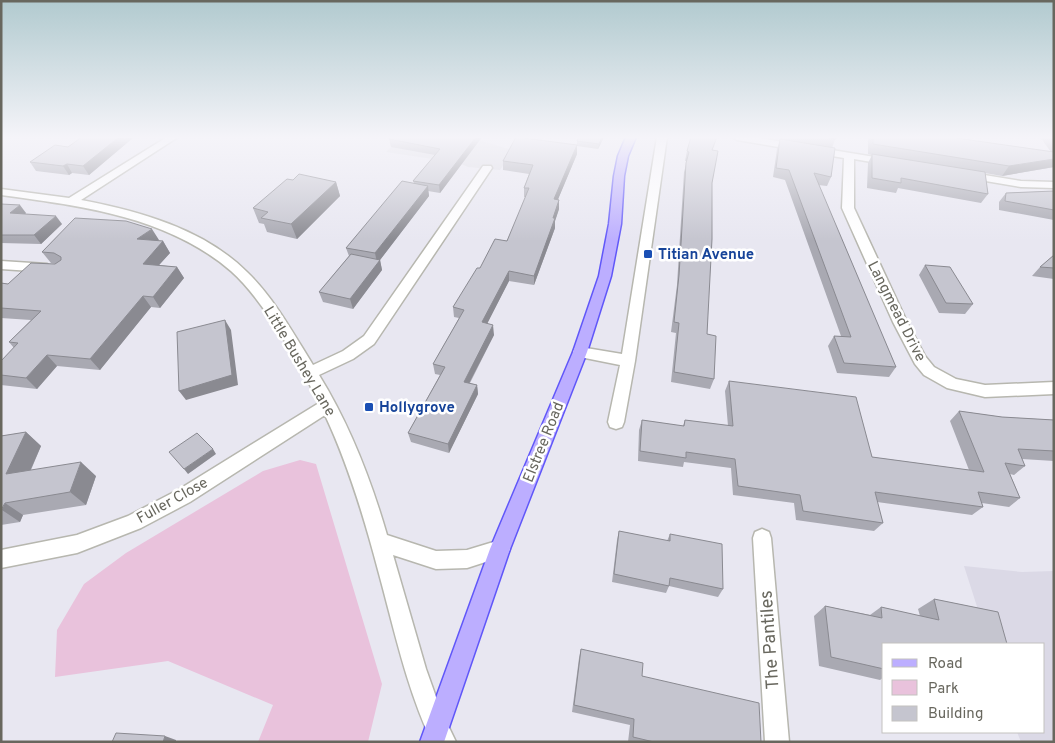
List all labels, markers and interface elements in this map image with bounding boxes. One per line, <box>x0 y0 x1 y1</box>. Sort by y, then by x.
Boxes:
place label: Titian Avenue <box>658 246 754 265</box>
marker: Titian Avenue <box>642 248 654 260</box>
street label: Langmead Drive <box>862 258 929 365</box>
street label: Little Bushey Lane <box>258 303 339 420</box>
place label: Hollygrove <box>379 399 455 418</box>
street label: Elstree Road <box>520 400 569 486</box>
marker: Hollygrove <box>363 401 375 413</box>
street label: Fuller Close <box>134 474 212 529</box>
street label: The Pantiles <box>756 590 785 690</box>
legend <box>882 643 1045 733</box>
text: Road <box>928 655 963 674</box>
text: Park <box>928 680 959 699</box>
text: Building <box>928 705 983 724</box>

